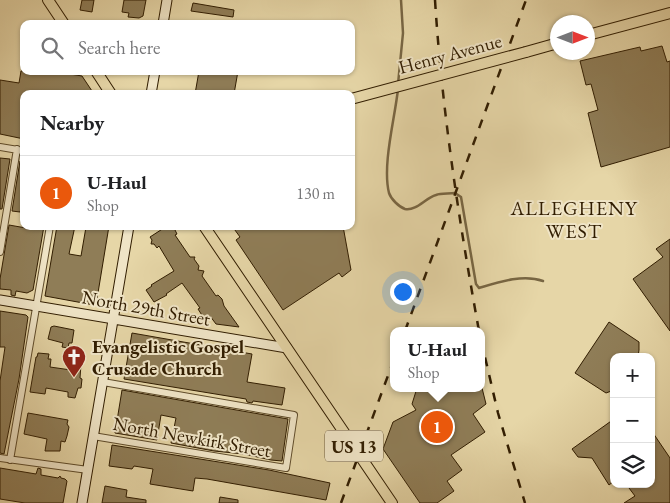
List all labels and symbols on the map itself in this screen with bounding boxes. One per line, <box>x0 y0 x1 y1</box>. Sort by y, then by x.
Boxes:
north arrow <box>550 15 595 60</box>
street label: Henry Avenue <box>396 28 504 80</box>
district label: ALLEGHENY WEST <box>510 195 638 244</box>
your location <box>390 279 416 305</box>
street label: North 29th Street <box>80 284 212 332</box>
place label: Evangelistic Gospel Crusade Church <box>92 334 245 381</box>
church icon: Evangelistic Gospel Crusade Church <box>61 344 87 378</box>
pin: 1 <box>421 408 453 446</box>
street label: North Newkirk Street <box>111 411 273 463</box>
road number: US 13 <box>325 431 383 462</box>

